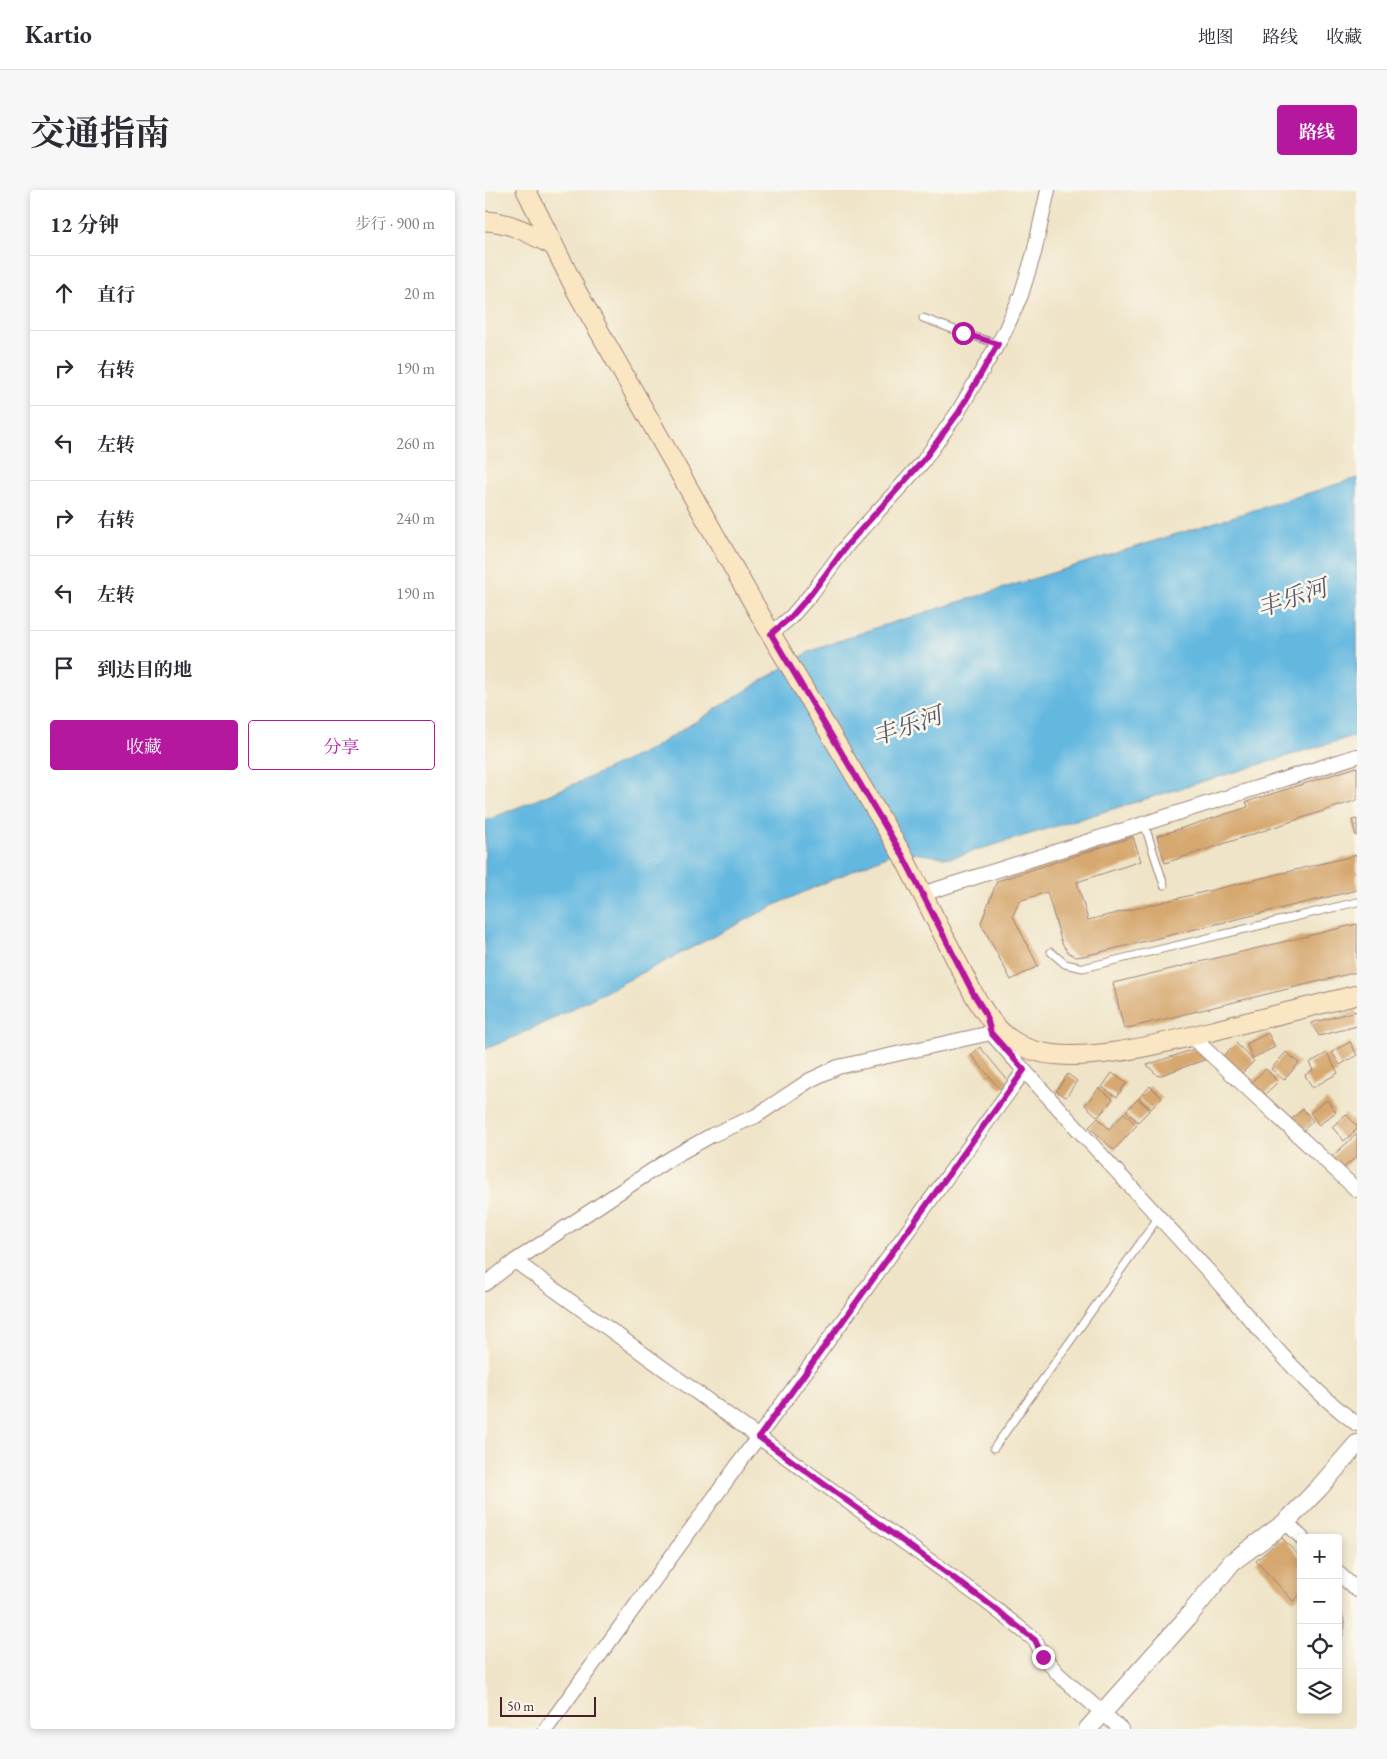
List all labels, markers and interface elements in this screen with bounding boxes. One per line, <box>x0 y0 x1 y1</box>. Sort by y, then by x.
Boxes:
text: Kartio <box>25 19 92 50</box>
text: 地图 <box>1198 25 1234 48</box>
text: 路线 <box>1262 25 1298 48</box>
text: 收藏 <box>1326 25 1362 48</box>
button: 路线 <box>1277 105 1357 155</box>
text: 交通指南 <box>30 110 170 155</box>
text: 12 分钟 <box>50 211 119 238</box>
text: 步行 · 900 m <box>355 213 435 234</box>
icon: ahead <box>50 279 78 307</box>
text: 直行 <box>97 282 135 307</box>
text: 20 m <box>404 283 435 304</box>
route start <box>952 322 975 345</box>
icon: right <box>50 354 78 382</box>
text: 右转 <box>97 357 135 382</box>
text: 190 m <box>396 358 435 379</box>
icon: left <box>50 429 78 457</box>
text: 左转 <box>97 432 135 457</box>
text: 260 m <box>396 433 435 454</box>
icon: right <box>50 504 78 532</box>
text: 右转 <box>97 507 135 532</box>
text: 240 m <box>396 508 435 529</box>
water label: 丰乐河 <box>1253 570 1335 623</box>
icon: left <box>50 579 78 607</box>
text: 左转 <box>97 582 135 607</box>
text: 190 m <box>396 583 435 604</box>
icon: arrive <box>50 654 78 682</box>
text: 到达目的地 <box>97 657 192 682</box>
water label: 丰乐河 <box>868 698 950 752</box>
button: 收藏 <box>50 720 238 770</box>
button: 分享 <box>248 720 435 770</box>
map controls <box>1297 1534 1342 1714</box>
button: + <box>1297 1534 1342 1579</box>
button: − <box>1297 1579 1342 1624</box>
button: locate <box>1297 1624 1342 1669</box>
route end <box>1032 1646 1055 1669</box>
button: layers <box>1297 1669 1342 1714</box>
scale bar <box>500 1694 596 1717</box>
text: 50 m <box>507 1697 534 1715</box>

